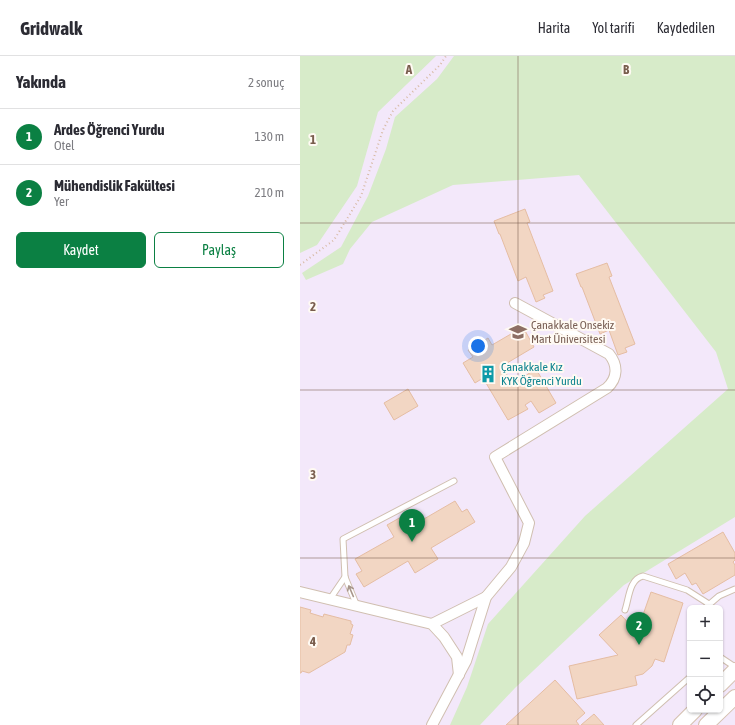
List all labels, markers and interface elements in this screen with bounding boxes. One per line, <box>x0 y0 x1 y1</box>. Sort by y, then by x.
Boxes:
text: Gridwalk <box>20 17 82 39</box>
text: Harita <box>538 20 570 36</box>
text: Yol tarifi <box>592 20 635 36</box>
text: Kaydedilen <box>657 20 715 36</box>
text: A <box>405 62 413 77</box>
text: B <box>623 62 630 77</box>
text: Yakında <box>16 72 66 92</box>
text: 2 sonuç <box>248 75 284 90</box>
text: Ardes Öğrenci Yurdu <box>54 121 165 138</box>
text: 1 <box>26 129 32 144</box>
text: 130 m <box>255 129 284 144</box>
text: 1 <box>310 132 316 147</box>
text: Otel <box>54 138 75 153</box>
text: Mühendislik Fakültesi <box>54 177 175 194</box>
text: 2 <box>26 185 32 200</box>
text: 210 m <box>255 185 284 200</box>
text: Yer <box>54 194 69 209</box>
button: Kaydet <box>16 232 146 268</box>
button: Paylaş <box>154 232 284 268</box>
text: 2 <box>310 299 316 314</box>
place label: Çanakkale Onsekiz Mart Üniversitesi <box>531 318 615 346</box>
school or university icon: Çanakkale Onsekiz Mart Üniversitesi <box>508 322 528 342</box>
your location <box>468 336 488 356</box>
place label: Çanakkale Kız KYK Öğrenci Yurdu <box>501 360 582 388</box>
building icon: Çanakkale Kız KYK Öğrenci Yurdu <box>478 364 498 384</box>
text: 3 <box>310 467 316 482</box>
pin: 1 <box>399 509 425 542</box>
one-way arrow <box>347 586 355 598</box>
map controls <box>687 605 723 713</box>
button: + <box>687 605 723 641</box>
pin: 2 <box>626 612 652 645</box>
text: 4 <box>309 634 316 649</box>
button: − <box>687 641 723 677</box>
button: locate <box>687 677 723 713</box>

